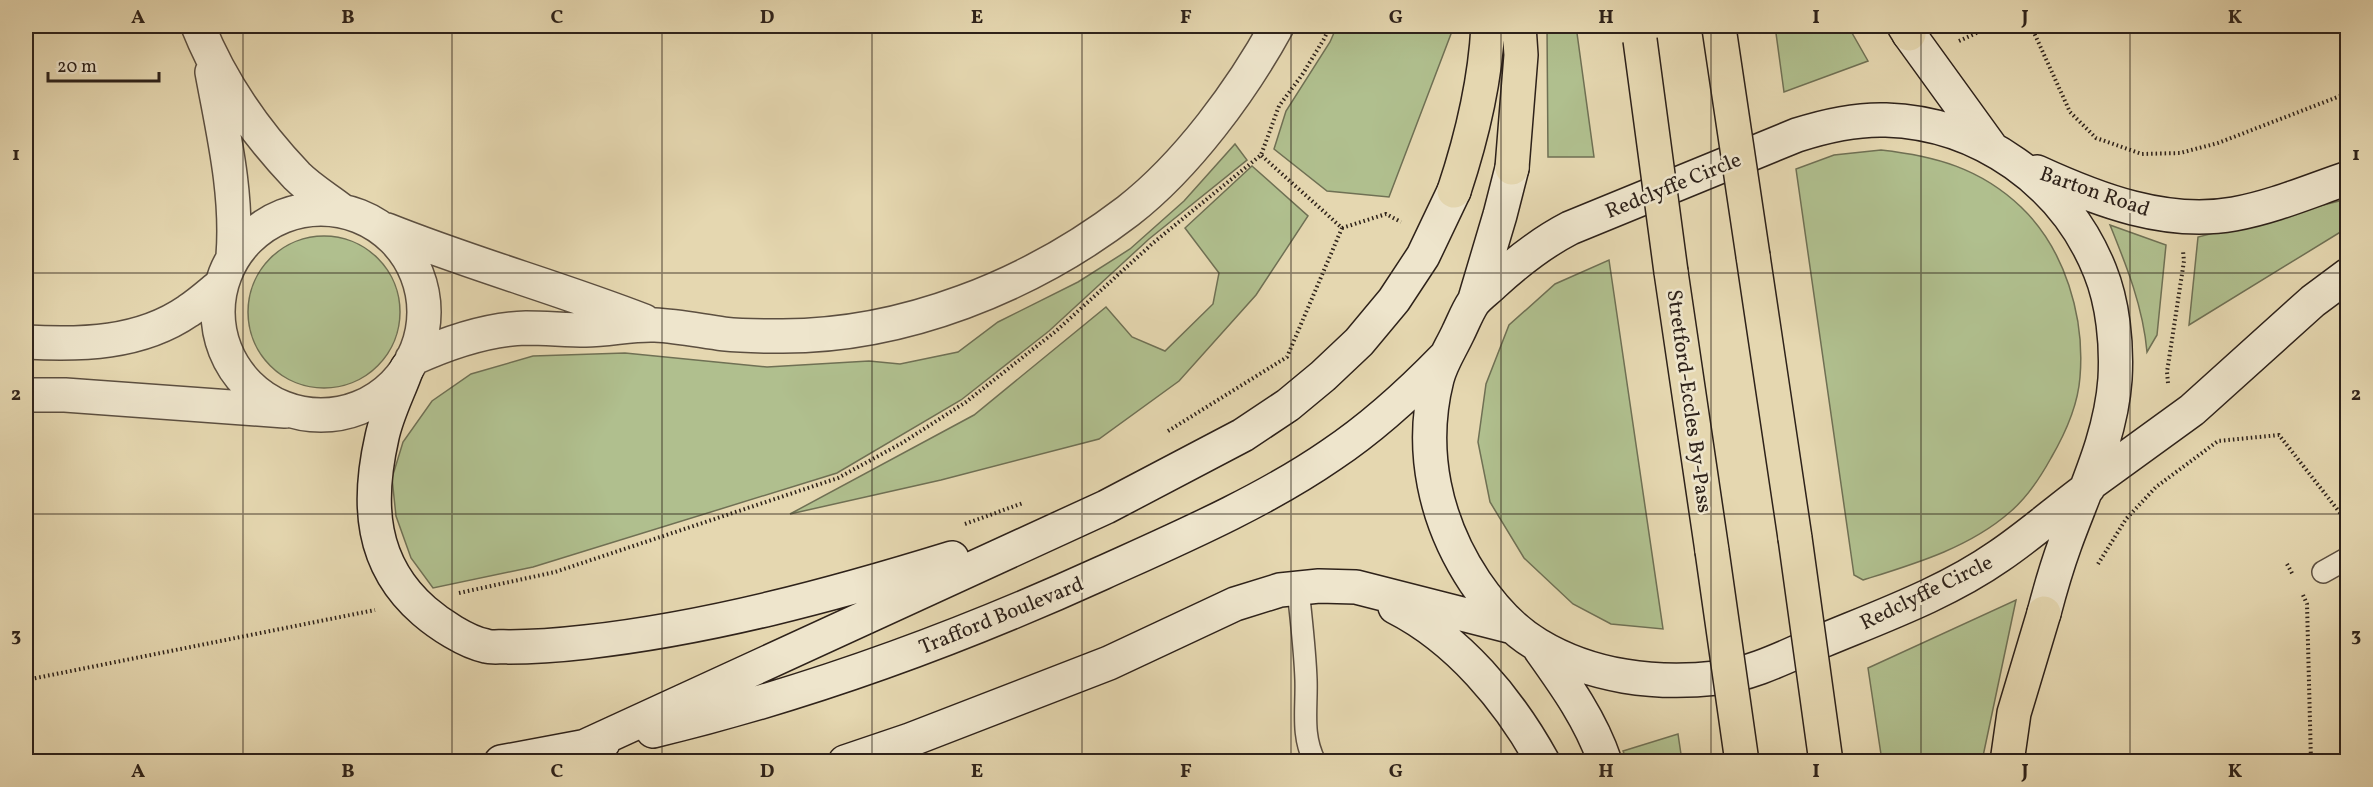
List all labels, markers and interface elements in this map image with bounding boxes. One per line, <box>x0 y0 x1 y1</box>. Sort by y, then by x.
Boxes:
text: A <box>131 4 145 32</box>
text: B <box>341 4 355 32</box>
text: C <box>551 4 564 32</box>
text: D <box>760 4 774 32</box>
text: E <box>971 4 983 32</box>
text: F <box>1180 4 1192 32</box>
text: G <box>1389 4 1403 32</box>
text: H <box>1598 4 1614 32</box>
text: I <box>1812 4 1820 32</box>
text: J <box>2020 4 2029 32</box>
text: K <box>2228 4 2243 32</box>
scale bar <box>48 45 159 83</box>
text: 20 m <box>57 55 97 80</box>
text: 1 <box>12 141 20 169</box>
text: 1 <box>2352 141 2360 169</box>
street label: Redclyffe Circle <box>1601 146 1746 227</box>
street label: Barton Road <box>2036 160 2154 225</box>
street label: Stretford-Eccles By-Pass <box>1658 288 1719 515</box>
text: 2 <box>11 381 21 409</box>
text: 2 <box>2351 381 2361 409</box>
street label: Redclyffe Circle <box>1855 549 1998 638</box>
street label: Trafford Boulevard <box>915 570 1088 663</box>
text: 3 <box>11 622 21 650</box>
text: 3 <box>2351 622 2361 650</box>
text: A <box>131 758 145 786</box>
text: B <box>341 758 355 786</box>
text: C <box>551 758 564 786</box>
text: D <box>760 758 774 786</box>
text: E <box>971 758 983 786</box>
text: F <box>1180 758 1192 786</box>
text: G <box>1389 758 1403 786</box>
text: H <box>1598 758 1614 786</box>
text: I <box>1812 758 1820 786</box>
text: J <box>2020 758 2029 786</box>
text: K <box>2228 758 2243 786</box>

